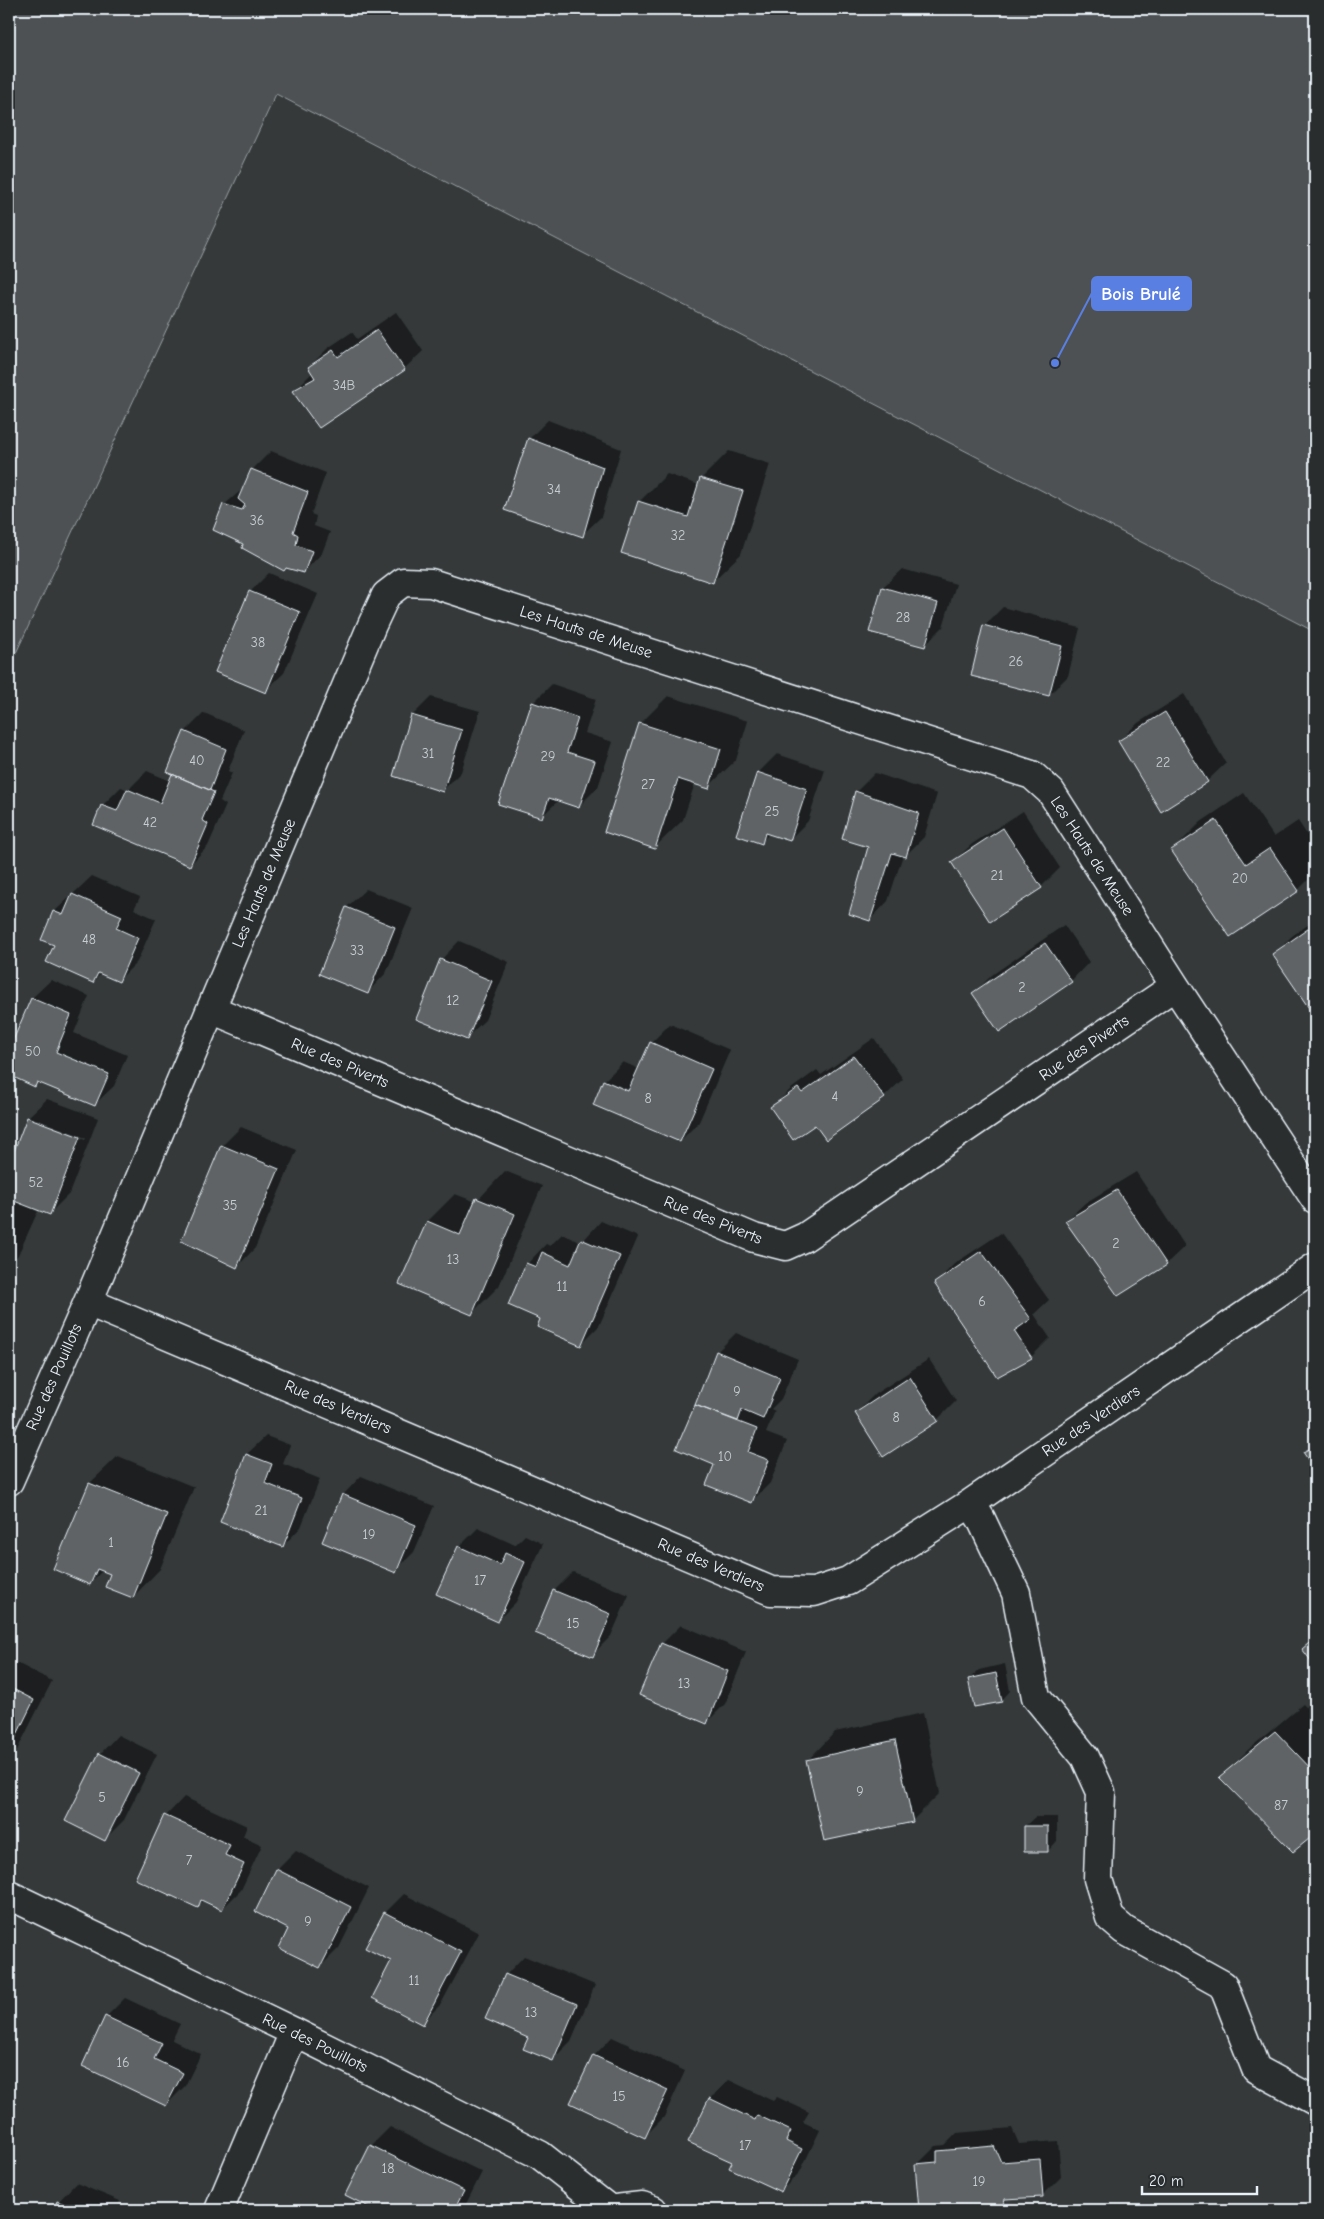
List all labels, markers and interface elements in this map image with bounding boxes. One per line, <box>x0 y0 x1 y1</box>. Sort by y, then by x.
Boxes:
callout: Bois Brulé <box>1092 277 1191 310</box>
text: Bois Brulé <box>1101 284 1181 305</box>
house number: 34B <box>333 377 356 394</box>
house number: 34 <box>547 481 561 498</box>
house number: 36 <box>250 512 264 529</box>
house number: 32 <box>671 527 685 544</box>
street label: Les Hauts de Meuse <box>517 602 655 662</box>
house number: 28 <box>896 609 910 626</box>
house number: 38 <box>251 634 265 651</box>
house number: 26 <box>1009 653 1023 670</box>
house number: 31 <box>422 745 434 762</box>
house number: 29 <box>541 748 555 765</box>
house number: 40 <box>189 752 205 769</box>
house number: 22 <box>1156 754 1170 771</box>
house number: 27 <box>641 776 655 793</box>
street label: Les Hauts de Meuse <box>1047 793 1137 919</box>
house number: 25 <box>765 803 779 820</box>
house number: 42 <box>143 814 157 831</box>
street label: Les Hauts de Meuse <box>229 816 299 950</box>
house number: 21 <box>991 867 1003 884</box>
house number: 20 <box>1232 870 1248 887</box>
house number: 48 <box>82 931 96 948</box>
house number: 33 <box>350 942 364 959</box>
house number: 2 <box>1018 979 1026 996</box>
house number: 12 <box>447 992 459 1009</box>
street label: Rue des Piverts <box>1036 1011 1132 1085</box>
street label: Rue des Piverts <box>289 1034 392 1092</box>
house number: 50 <box>25 1043 41 1060</box>
house number: 4 <box>832 1088 839 1105</box>
house number: 8 <box>644 1090 652 1107</box>
house number: 52 <box>29 1174 43 1191</box>
street label: Rue des Piverts <box>661 1192 765 1248</box>
house number: 35 <box>223 1197 237 1214</box>
house number: 2 <box>1112 1235 1120 1252</box>
house number: 13 <box>447 1251 459 1268</box>
house number: 11 <box>556 1278 568 1295</box>
house number: 6 <box>978 1293 986 1310</box>
street label: Rue des Pouillots <box>22 1321 86 1433</box>
street label: Rue des Verdiers <box>282 1376 394 1438</box>
street label: Rue des Verdiers <box>1039 1381 1144 1460</box>
house number: 9 <box>733 1383 741 1400</box>
house number: 8 <box>892 1409 900 1426</box>
house number: 10 <box>718 1448 732 1465</box>
house number: 21 <box>255 1502 267 1519</box>
house number: 19 <box>363 1526 375 1543</box>
house number: 1 <box>108 1534 114 1551</box>
street label: Rue des Verdiers <box>655 1534 767 1596</box>
house number: 17 <box>474 1572 486 1589</box>
house number: 15 <box>566 1615 580 1632</box>
house number: 13 <box>678 1675 690 1692</box>
house number: 9 <box>856 1783 864 1800</box>
house number: 5 <box>98 1789 106 1806</box>
house number: 87 <box>1274 1797 1288 1814</box>
house number: 7 <box>186 1852 193 1869</box>
house number: 9 <box>304 1913 312 1930</box>
house number: 11 <box>408 1972 420 1989</box>
house number: 13 <box>525 2004 537 2021</box>
street label: Rue des Pouillots <box>260 2010 371 2076</box>
house number: 16 <box>116 2054 130 2071</box>
house number: 15 <box>612 2088 626 2105</box>
house number: 17 <box>739 2137 751 2154</box>
house number: 18 <box>382 2160 394 2177</box>
scale bar <box>1142 2164 1256 2196</box>
text: 20 m <box>1149 2172 1183 2190</box>
house number: 19 <box>973 2173 985 2190</box>

